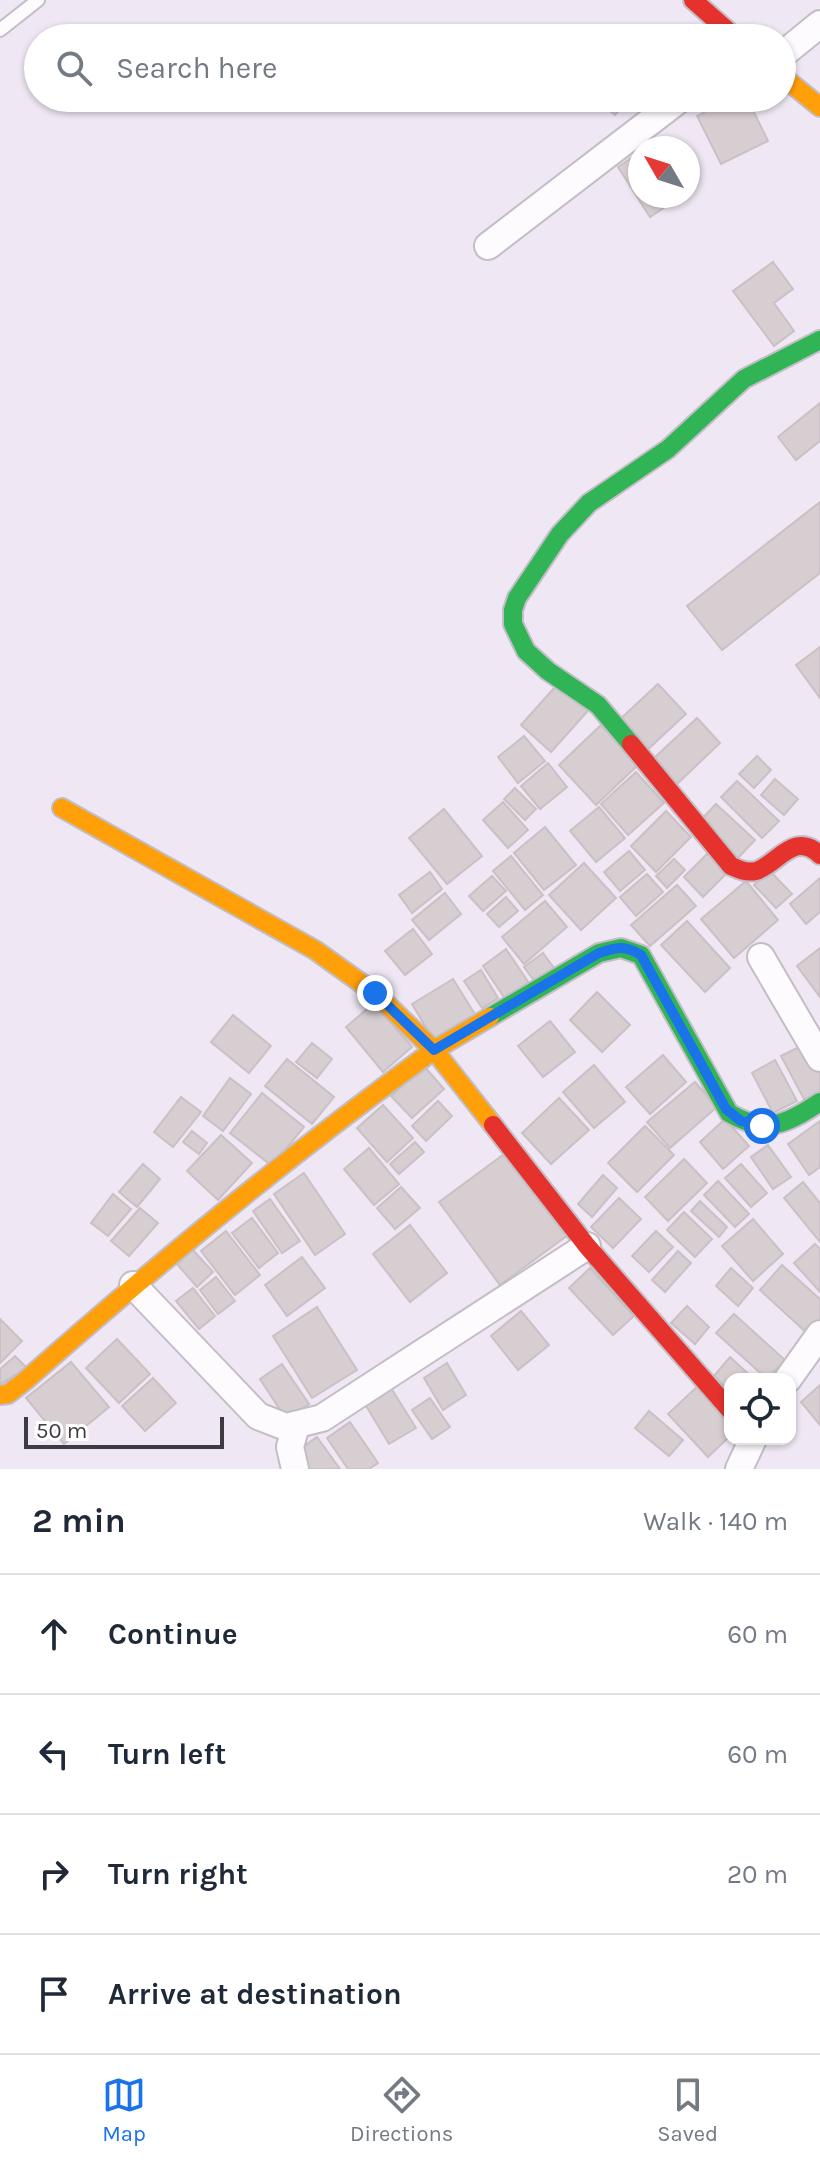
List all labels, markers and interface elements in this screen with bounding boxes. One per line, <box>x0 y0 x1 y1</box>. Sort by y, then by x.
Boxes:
search box <box>24 24 796 112</box>
icon: search <box>52 46 96 90</box>
text: Search here <box>116 50 277 86</box>
north arrow <box>628 136 700 208</box>
route end <box>357 975 393 1011</box>
route start <box>744 1108 780 1144</box>
map controls <box>724 1373 796 1445</box>
button: locate <box>724 1373 796 1445</box>
scale bar <box>24 1413 224 1449</box>
text: 50 m <box>36 1418 87 1444</box>
text: 2 min <box>32 1501 126 1541</box>
text: Walk · 140 m <box>643 1506 788 1537</box>
icon: ahead <box>32 1612 76 1656</box>
text: Continue <box>108 1616 238 1652</box>
text: 60 m <box>727 1619 788 1650</box>
icon: left <box>32 1732 76 1776</box>
text: Turn left <box>108 1736 226 1772</box>
text: 60 m <box>727 1739 788 1770</box>
icon: right <box>32 1852 76 1896</box>
text: Turn right <box>108 1856 248 1892</box>
text: 20 m <box>727 1859 788 1890</box>
icon: arrive <box>32 1972 76 2016</box>
text: Arrive at destination <box>108 1976 402 2012</box>
tab: Map <box>102 2073 146 2147</box>
tab: Directions <box>350 2073 453 2147</box>
tab: Saved <box>657 2073 718 2147</box>

